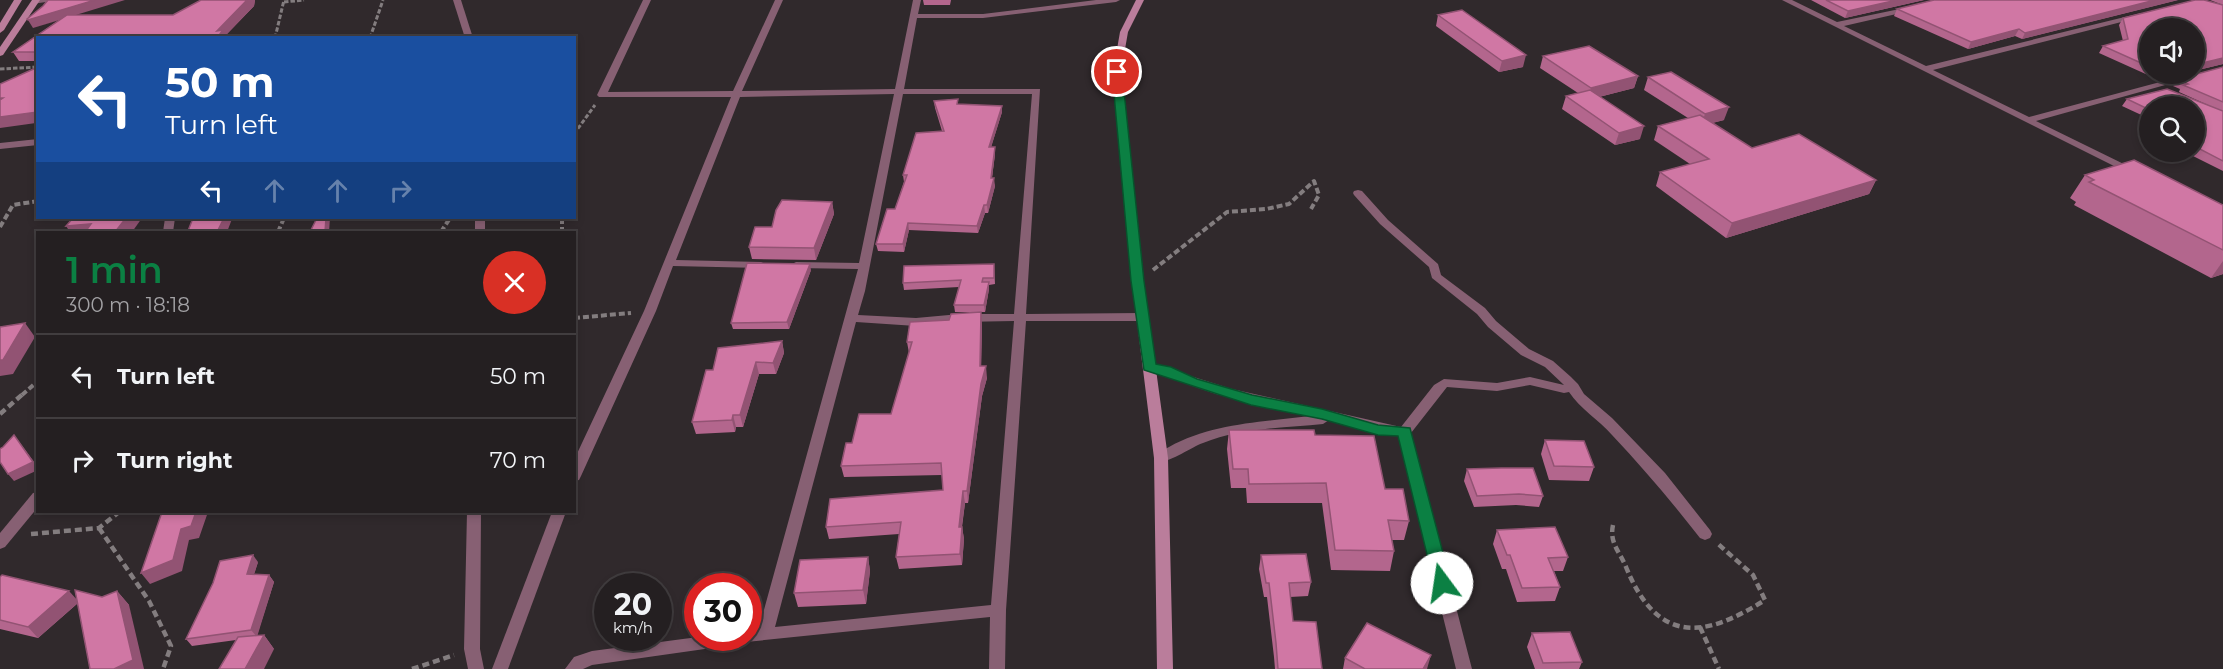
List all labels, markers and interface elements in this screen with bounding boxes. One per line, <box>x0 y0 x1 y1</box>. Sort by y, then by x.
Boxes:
map controls <box>2139 18 2205 162</box>
button: sound <box>2139 18 2205 84</box>
pin <box>1091 46 1142 97</box>
icon: arrive <box>1100 55 1133 88</box>
text: 50 m <box>165 56 274 108</box>
icon: left <box>66 60 144 138</box>
button: search <box>2139 96 2205 162</box>
text: Turn left <box>165 108 278 141</box>
icon: left <box>195 174 228 207</box>
icon: ahead <box>258 174 291 207</box>
icon: ahead <box>321 174 354 207</box>
icon: right <box>384 174 417 207</box>
text: 1 min <box>66 248 163 292</box>
button: close <box>483 251 546 314</box>
text: 300 m · 18:18 <box>66 293 190 317</box>
icon: left <box>66 360 99 393</box>
text: Turn left <box>117 363 215 390</box>
text: 50 m <box>490 363 546 390</box>
icon: right <box>66 444 99 477</box>
text: Turn right <box>117 447 232 474</box>
text: 70 m <box>490 447 546 474</box>
position arrow <box>1410 551 1474 615</box>
speed limit sign: 30 <box>684 573 762 651</box>
text: 20 <box>614 586 652 623</box>
text: km/h <box>613 618 653 637</box>

